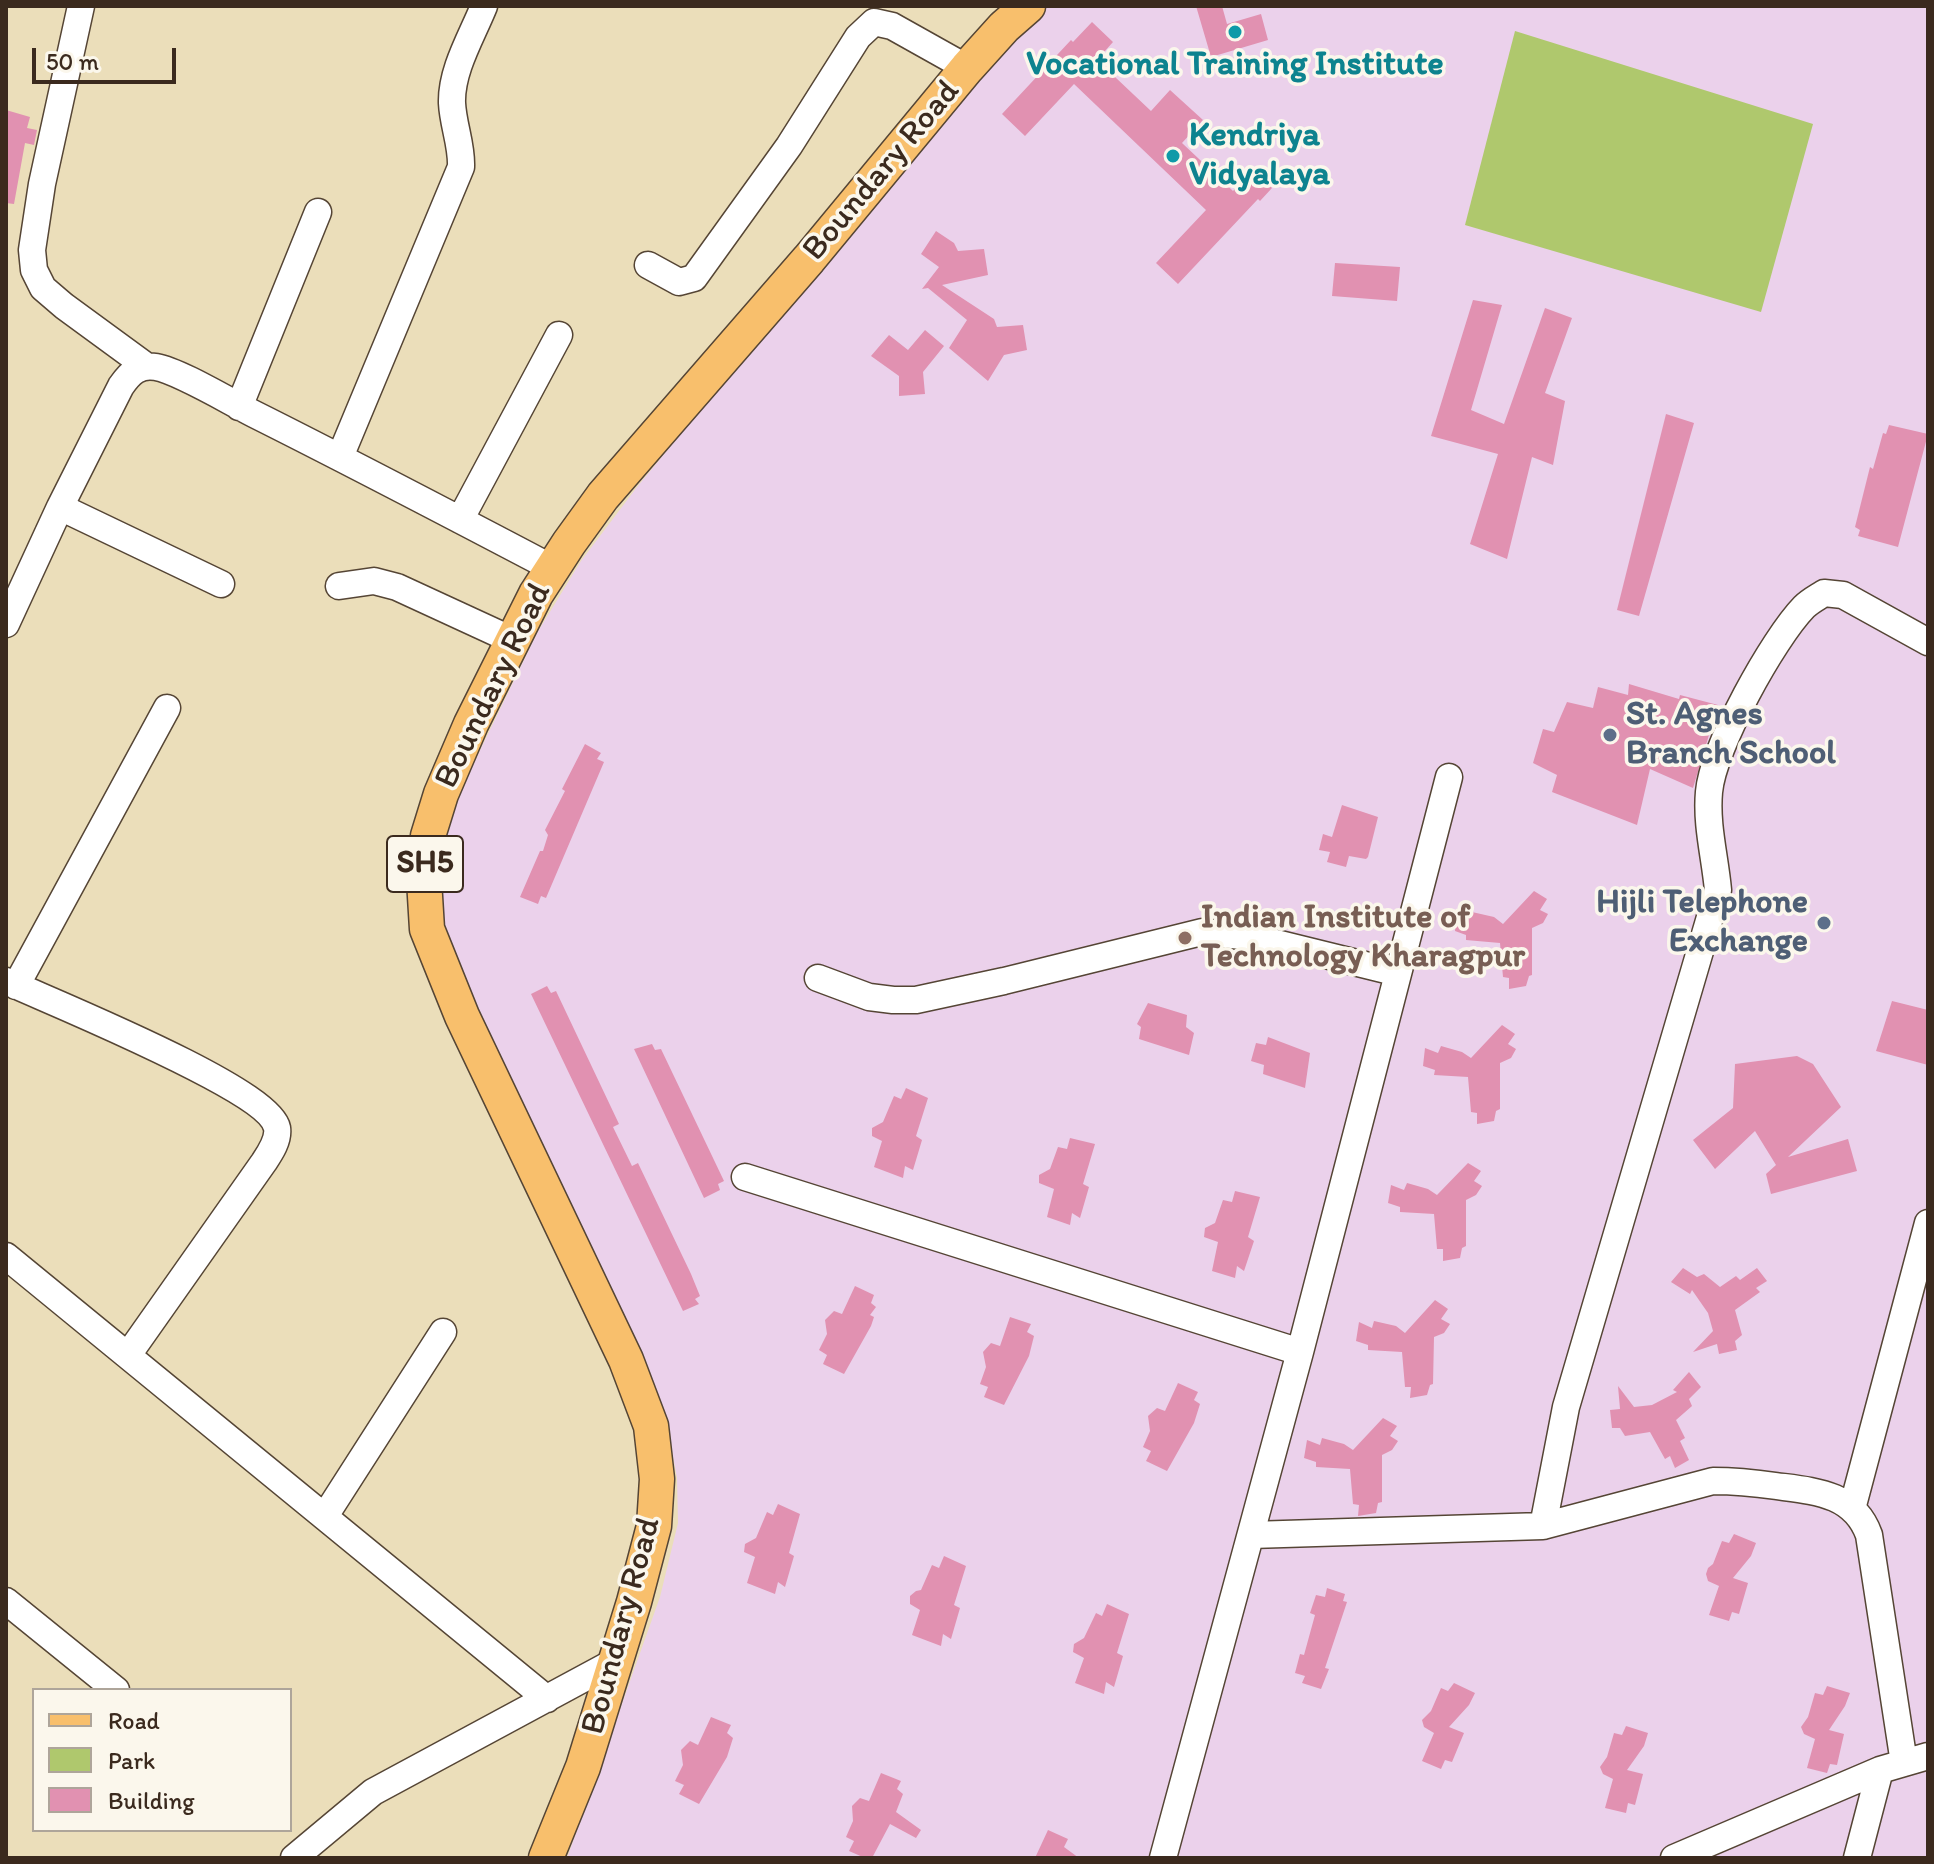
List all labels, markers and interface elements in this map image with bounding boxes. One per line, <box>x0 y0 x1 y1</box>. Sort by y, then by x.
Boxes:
marker: Vocational Training Institute <box>1226 23 1244 41</box>
scale bar <box>36 32 180 82</box>
place label: Vocational Training Institute <box>1026 45 1444 85</box>
text: 50 m <box>46 47 99 76</box>
street label: Boundary Road <box>795 72 969 270</box>
place label: Kendriya Vidyalaya <box>1189 116 1330 196</box>
marker: Kendriya Vidyalaya <box>1164 147 1182 165</box>
street label: Boundary Road <box>427 577 561 795</box>
place label: St. Agnes Branch School <box>1626 695 1836 774</box>
marker: St. Agnes Branch School <box>1601 726 1619 744</box>
road number: SH5 <box>387 836 463 892</box>
place label: Hijli Telephone Exchange <box>1596 883 1808 962</box>
place label: Indian Institute of Technology Kharagpur <box>1201 898 1525 978</box>
marker: Hijli Telephone Exchange <box>1815 914 1833 932</box>
marker: Indian Institute of Technology Kharagpur <box>1176 929 1194 947</box>
street label: Boundary Road <box>573 1513 671 1739</box>
legend <box>32 1688 292 1832</box>
text: Road <box>108 1706 160 1735</box>
text: Park <box>108 1746 155 1775</box>
text: Building <box>108 1786 195 1815</box>

